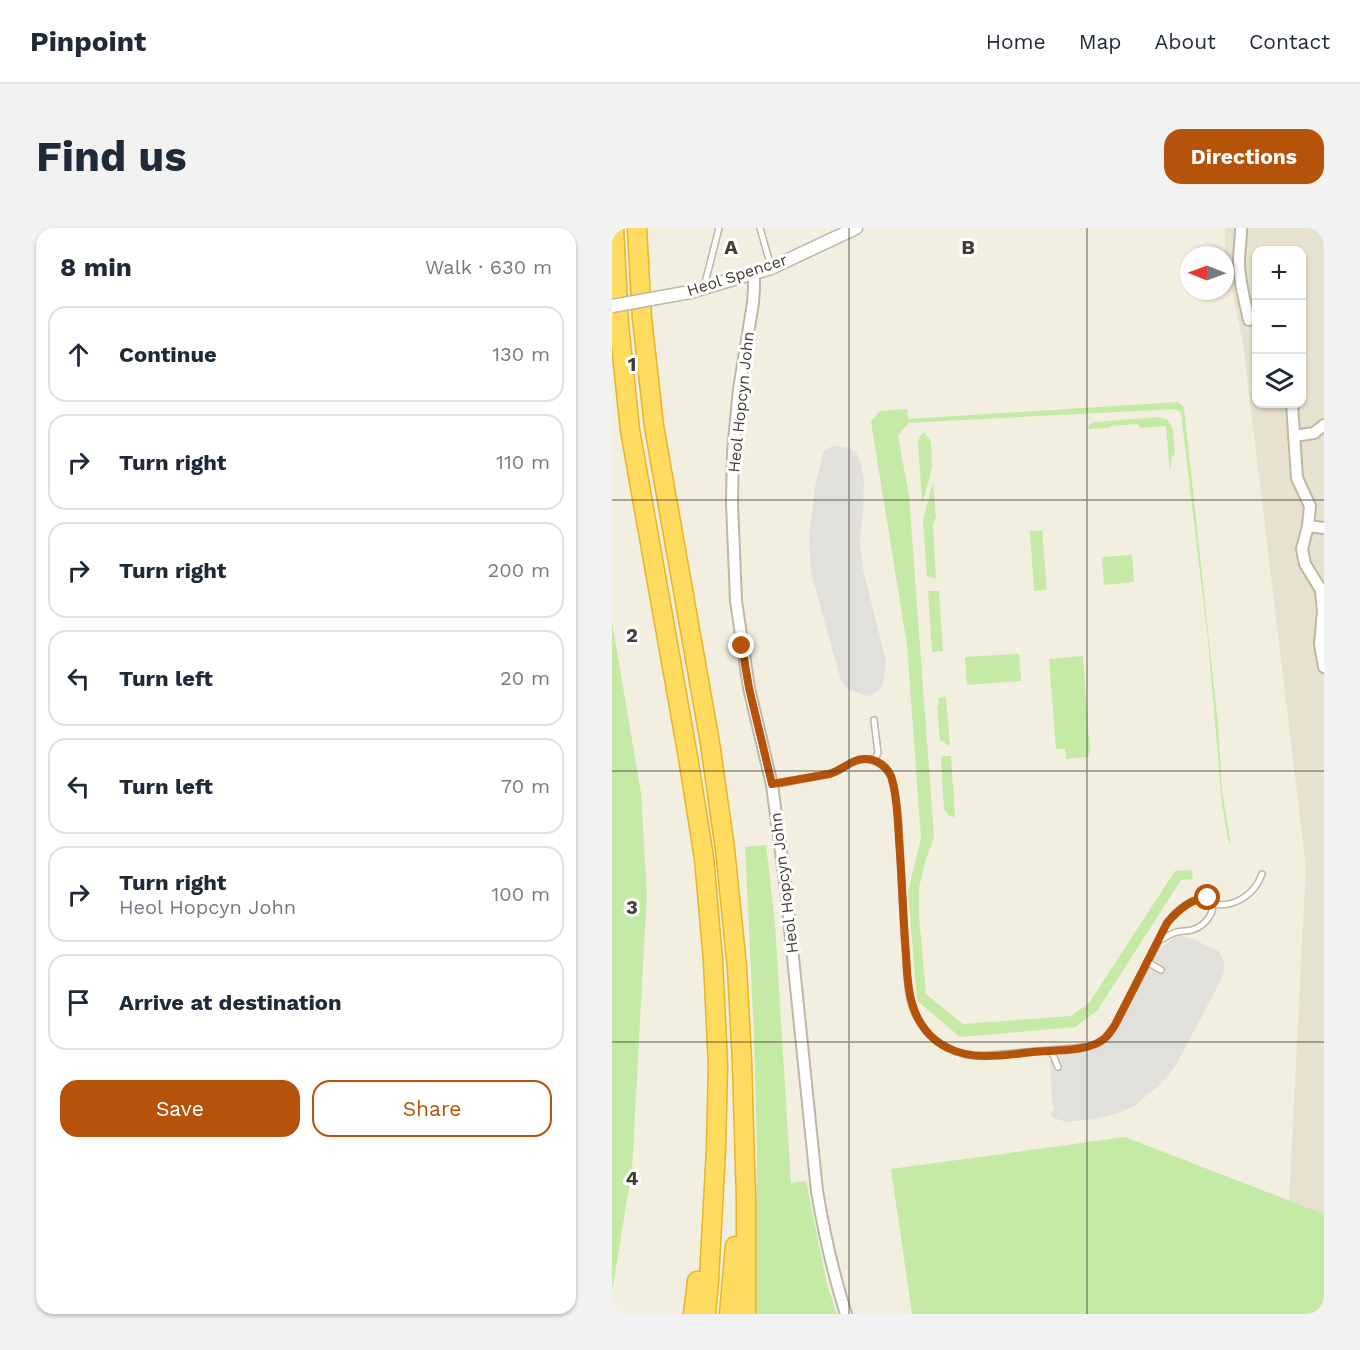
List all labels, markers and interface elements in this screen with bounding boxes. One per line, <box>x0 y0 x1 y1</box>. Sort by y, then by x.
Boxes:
text: Pinpoint <box>30 25 146 58</box>
text: Home <box>986 29 1046 54</box>
text: Map <box>1079 29 1122 54</box>
text: About <box>1155 29 1216 54</box>
text: Contact <box>1249 29 1330 54</box>
button: Directions <box>1164 129 1324 184</box>
text: Find us <box>36 132 187 181</box>
text: A <box>724 235 738 259</box>
text: B <box>961 235 975 259</box>
north arrow <box>1180 246 1234 300</box>
map controls <box>1252 246 1306 408</box>
button: + <box>1252 246 1306 300</box>
street label: Heol Spencer <box>684 250 790 300</box>
text: 8 min <box>60 252 132 282</box>
text: Walk · 630 m <box>425 255 552 279</box>
button: − <box>1252 300 1306 354</box>
street label: Heol Hopcyn John <box>724 331 758 473</box>
icon: ahead <box>62 338 95 371</box>
text: Continue <box>119 342 217 367</box>
text: 130 m <box>492 342 550 366</box>
text: 1 <box>628 352 636 376</box>
button: layers <box>1252 354 1306 408</box>
icon: right <box>62 446 95 479</box>
text: Turn right <box>119 450 226 475</box>
text: 110 m <box>496 450 550 474</box>
icon: right <box>62 554 95 587</box>
text: Turn right <box>119 558 226 583</box>
text: 200 m <box>488 558 550 582</box>
text: 2 <box>626 623 638 647</box>
route end <box>728 632 754 658</box>
icon: left <box>62 662 95 695</box>
text: Turn left <box>119 666 213 691</box>
text: 20 m <box>500 666 550 690</box>
icon: left <box>62 770 95 803</box>
text: Turn left <box>119 774 213 799</box>
text: 70 m <box>501 774 550 798</box>
street label: Heol Hopcyn John <box>766 812 802 954</box>
text: Turn right <box>119 870 226 895</box>
icon: right <box>62 878 95 911</box>
text: 100 m <box>491 882 550 906</box>
route start <box>1194 884 1220 910</box>
text: Heol Hopcyn John <box>119 895 296 919</box>
text: 3 <box>626 895 638 919</box>
icon: arrive <box>62 986 95 1019</box>
text: Arrive at destination <box>119 990 342 1015</box>
button: Save <box>60 1080 300 1137</box>
button: Share <box>312 1080 552 1137</box>
text: 4 <box>626 1166 639 1190</box>

